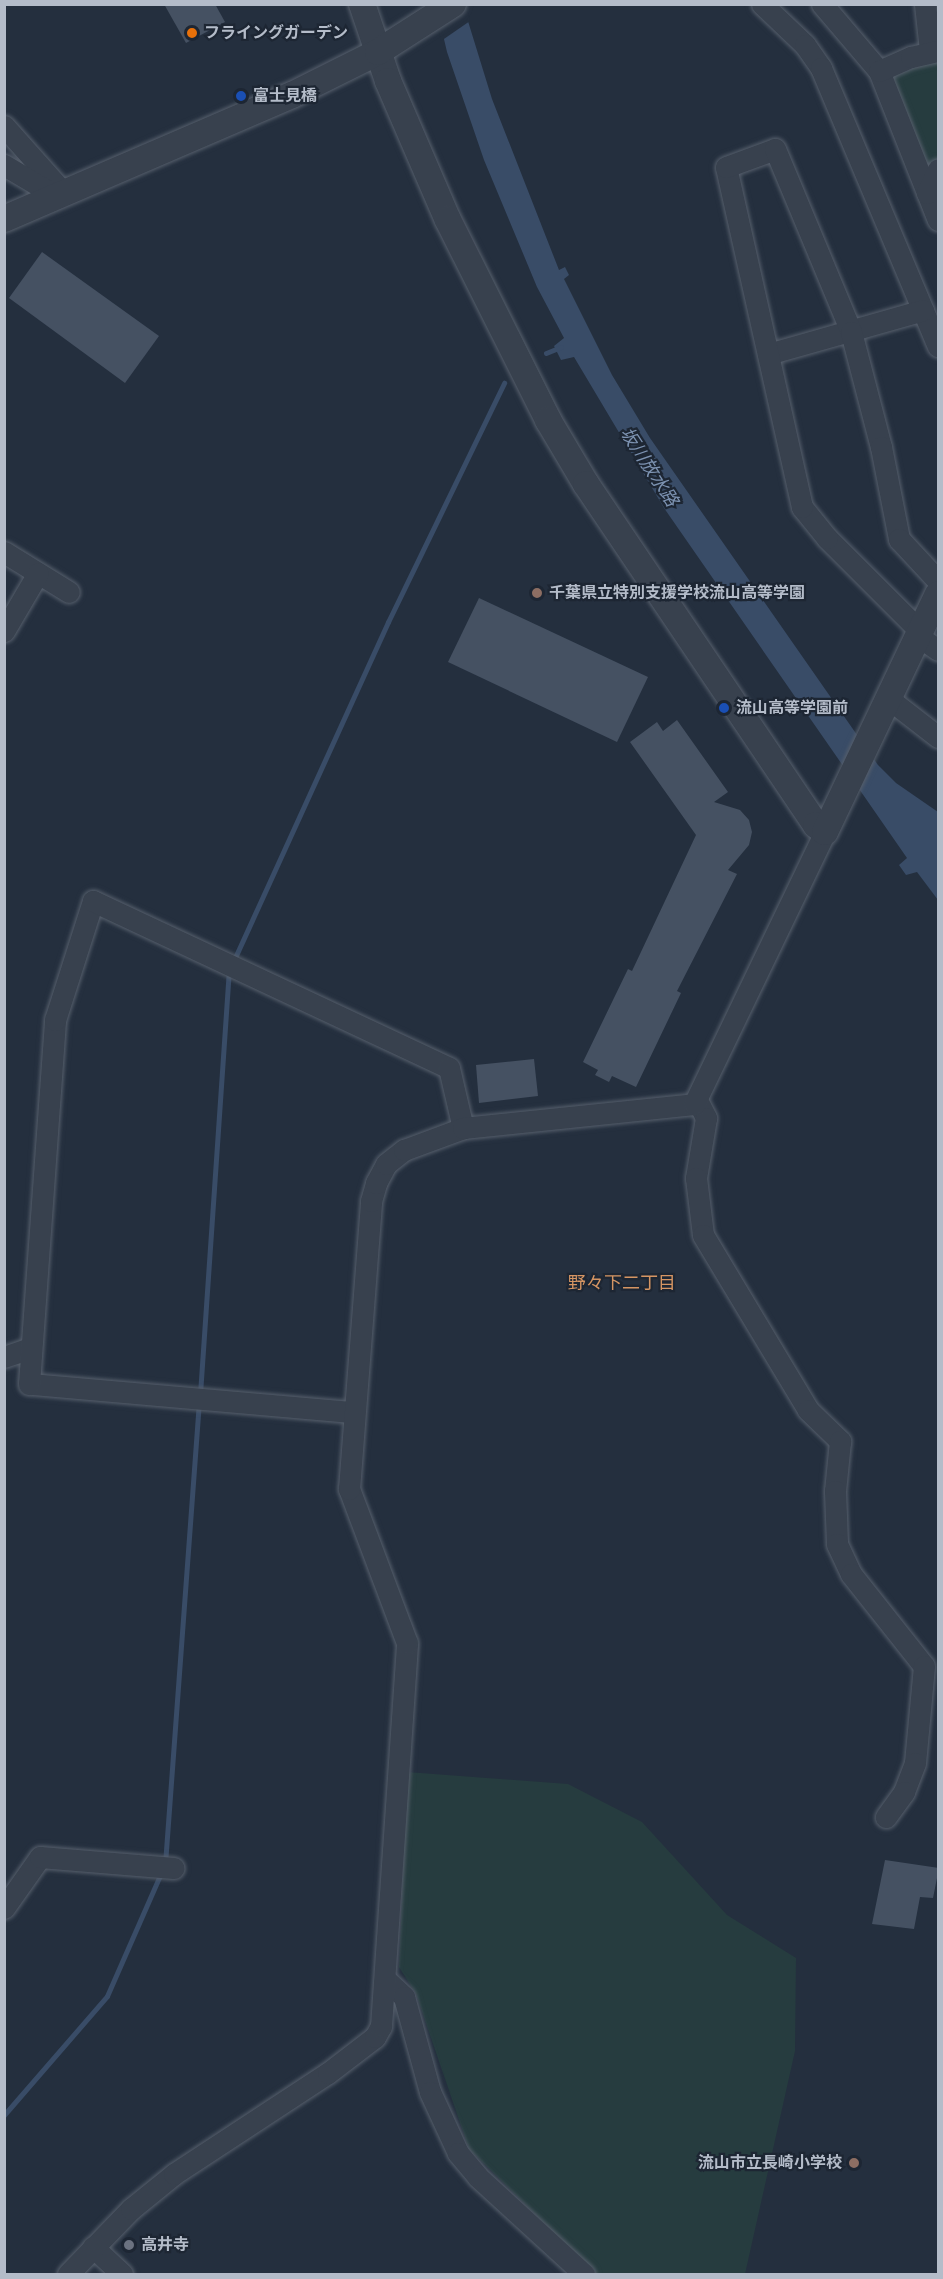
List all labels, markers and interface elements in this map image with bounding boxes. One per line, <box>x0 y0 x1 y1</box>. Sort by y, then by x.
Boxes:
place label: フライングガーデン <box>204 23 348 43</box>
marker: フライングガーデン <box>185 26 199 40</box>
place label: 富士見橋 <box>253 86 317 106</box>
marker: 富士見橋 <box>234 89 248 103</box>
water label: 坂川放水路 <box>615 423 683 511</box>
place label: 千葉県立特別支援学校流山高等学園 <box>549 583 805 603</box>
marker: 千葉県立特別支援学校流山高等学園 <box>530 586 544 600</box>
place label: 流山高等学園前 <box>736 698 848 718</box>
marker: 流山高等学園前 <box>717 701 731 715</box>
district label: 野々下二丁目 <box>568 1272 676 1294</box>
place label: 流山市立長崎小学校 <box>698 2153 842 2173</box>
marker: 流山市立長崎小学校 <box>847 2156 861 2170</box>
place label: 高井寺 <box>141 2235 189 2255</box>
marker: 高井寺 <box>122 2238 136 2252</box>

